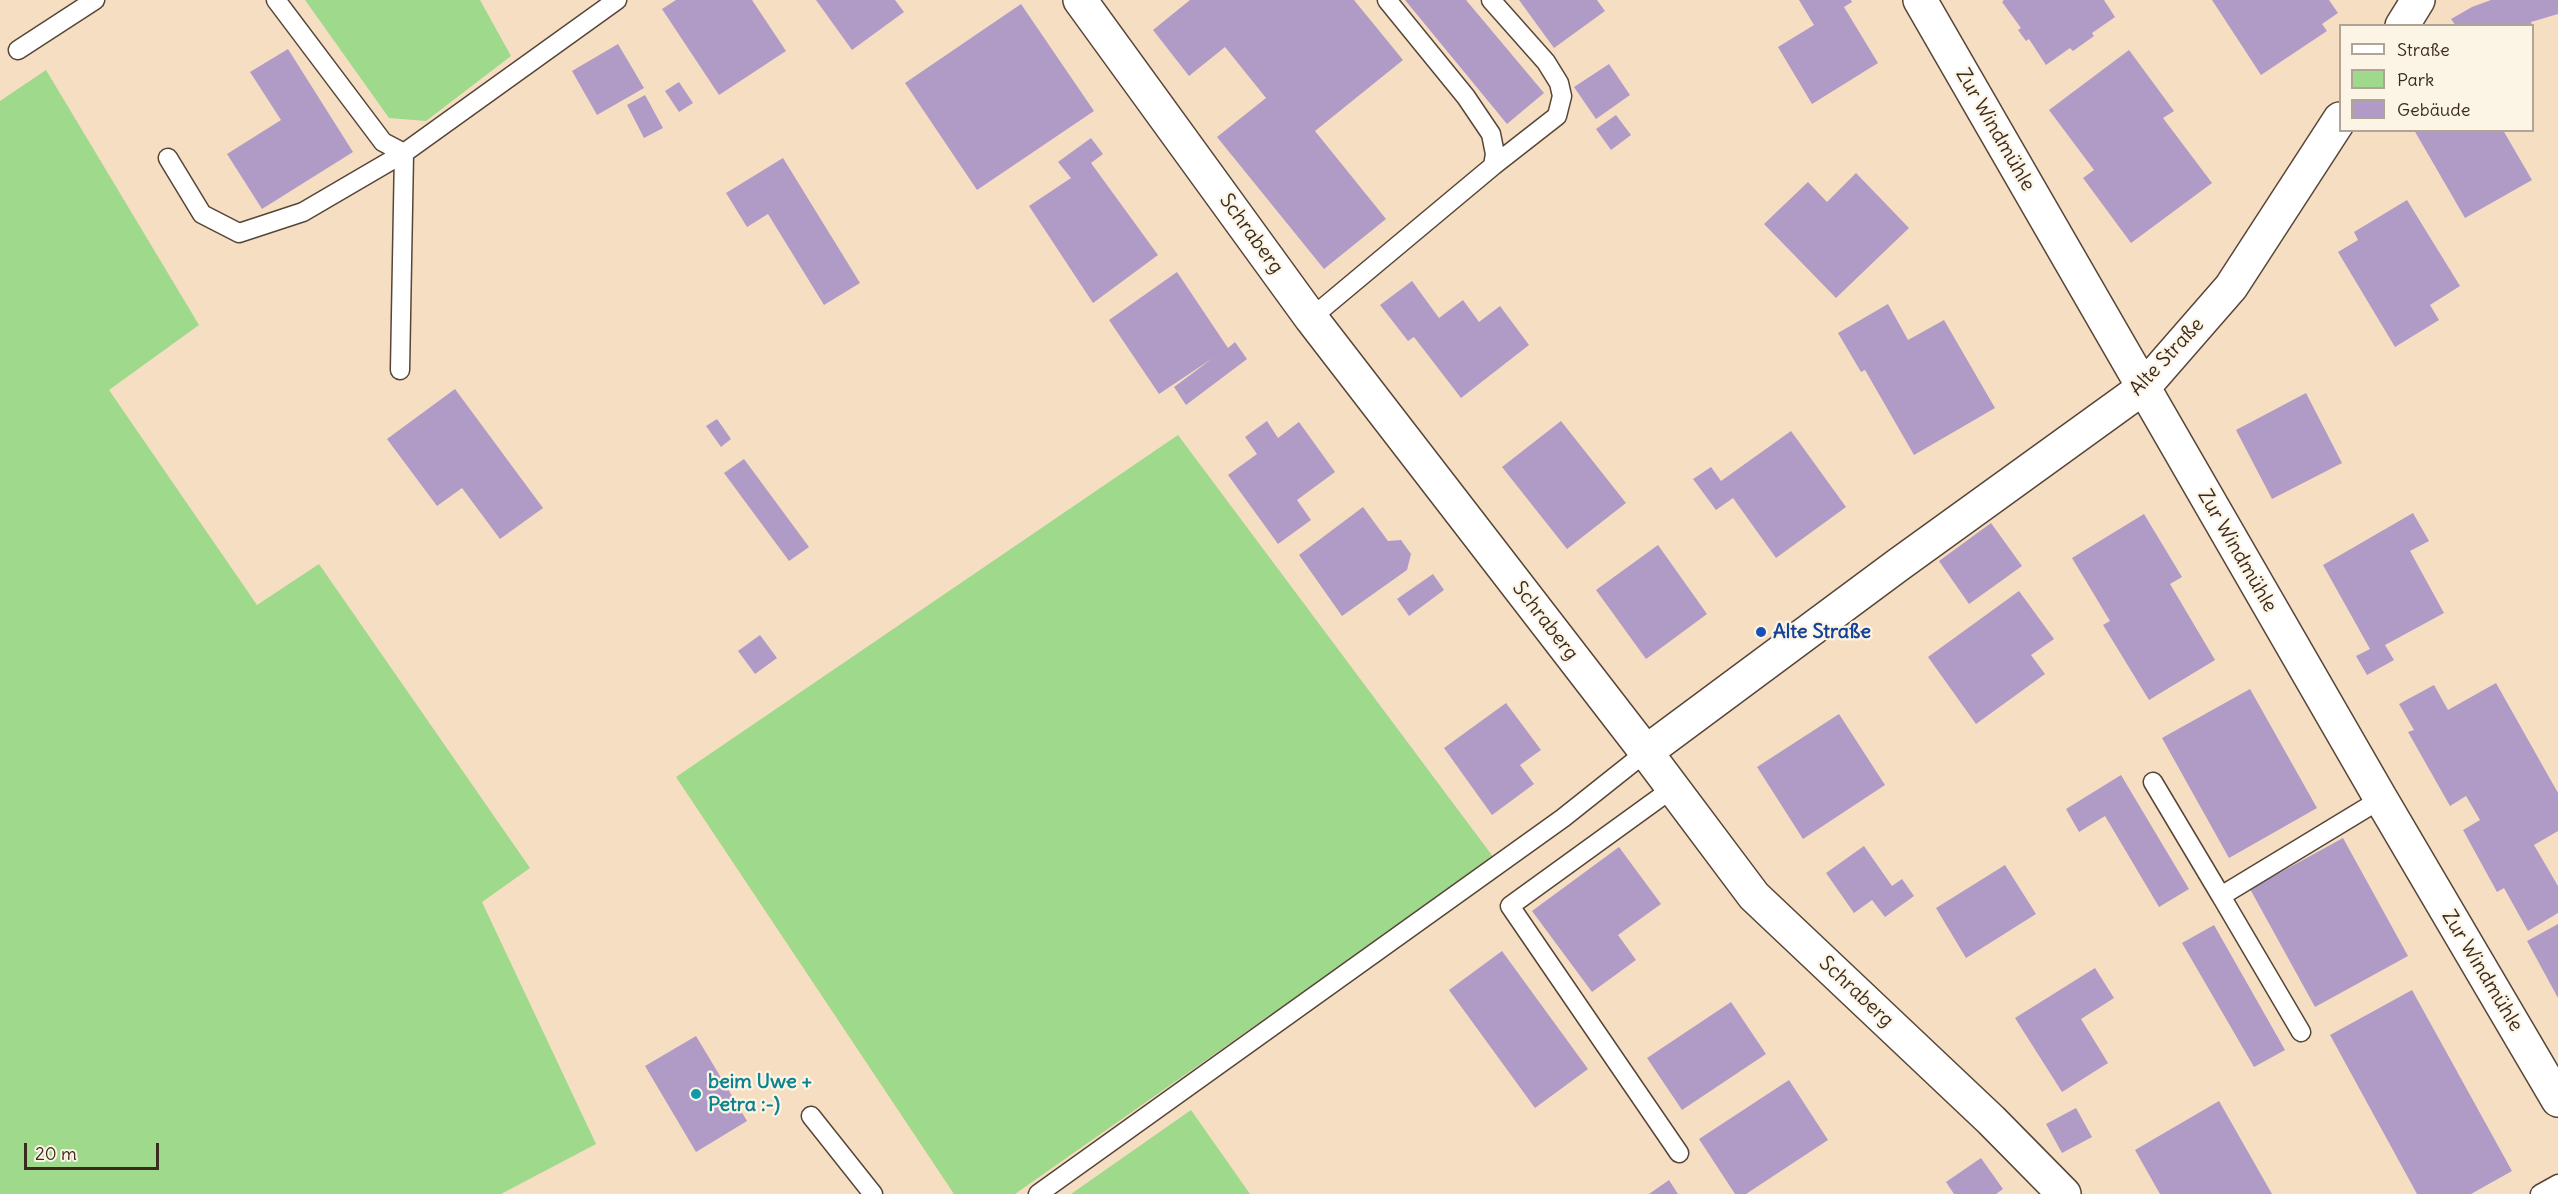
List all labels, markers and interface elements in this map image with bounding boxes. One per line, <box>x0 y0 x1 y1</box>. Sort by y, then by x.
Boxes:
legend <box>2339 24 2534 132</box>
text: Straße <box>2397 38 2450 61</box>
street label: Zur Windmühle <box>1950 64 2040 196</box>
text: Park <box>2397 68 2434 91</box>
text: Gebäude <box>2397 98 2470 121</box>
street label: Schraberg <box>1214 189 1288 279</box>
street label: Alte Straße <box>2125 313 2209 401</box>
street label: Zur Windmühle <box>2192 485 2282 617</box>
street label: Schraberg <box>1507 577 1583 665</box>
place label: Alte Straße <box>1773 620 1871 644</box>
marker: Alte Straße <box>1754 625 1768 639</box>
street label: Zur Windmühle <box>2436 906 2528 1036</box>
street label: Schraberg <box>1814 951 1898 1033</box>
place label: beim Uwe + Petra :-) <box>708 1070 812 1117</box>
marker: beim Uwe + Petra :-) <box>689 1087 703 1101</box>
scale bar <box>27 1131 162 1169</box>
text: 20 m <box>35 1142 77 1165</box>

